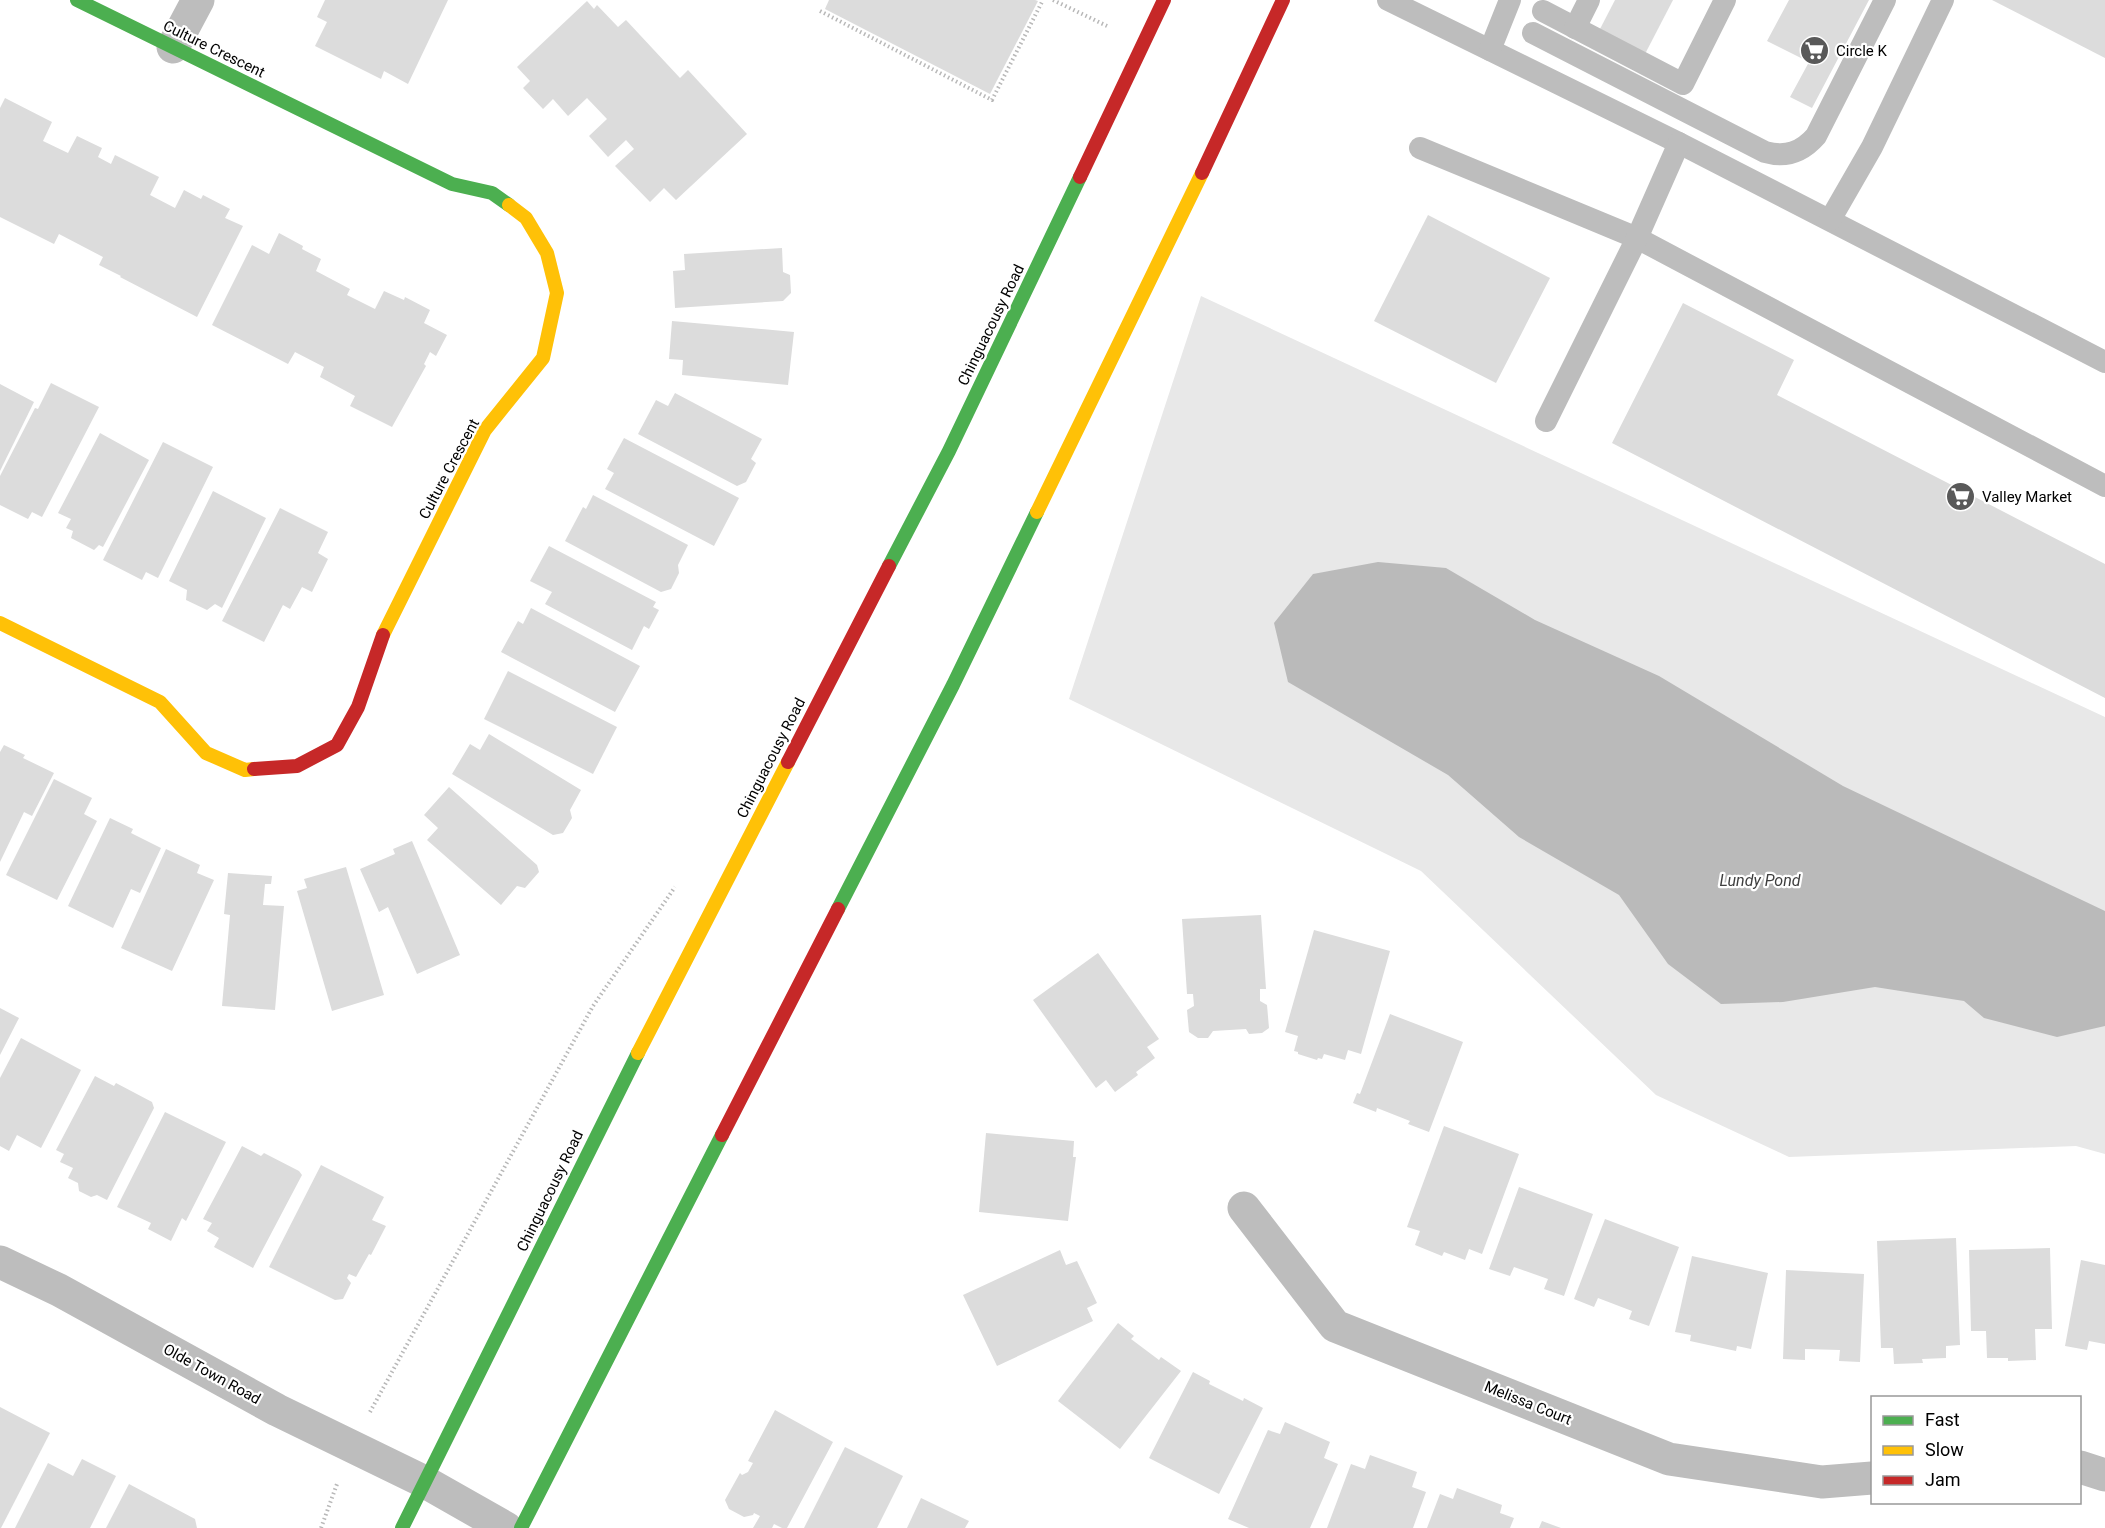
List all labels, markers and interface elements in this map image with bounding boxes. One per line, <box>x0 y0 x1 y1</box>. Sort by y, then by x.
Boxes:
street label: Culture Crescent <box>160 17 268 81</box>
supermarket icon: Circle K <box>1799 35 1831 67</box>
place label: Circle K <box>1836 42 1888 60</box>
street label: Chinguacousy Road <box>954 262 1028 388</box>
street label: Culture Crescent <box>415 416 483 522</box>
supermarket icon: Valley Market <box>1945 481 1977 513</box>
place label: Valley Market <box>1982 488 2072 506</box>
street label: Chinguacousy Road <box>733 695 809 821</box>
water label: Lundy Pond <box>1719 871 1801 890</box>
street label: Chinguacousy Road <box>513 1128 587 1254</box>
street label: Olde Town Road <box>160 1340 264 1408</box>
street label: Melissa Court <box>1482 1377 1574 1429</box>
legend <box>1871 1396 2081 1504</box>
text: Fast <box>1925 1409 1960 1430</box>
text: Slow <box>1925 1439 1964 1460</box>
text: Jam <box>1925 1469 1961 1490</box>

